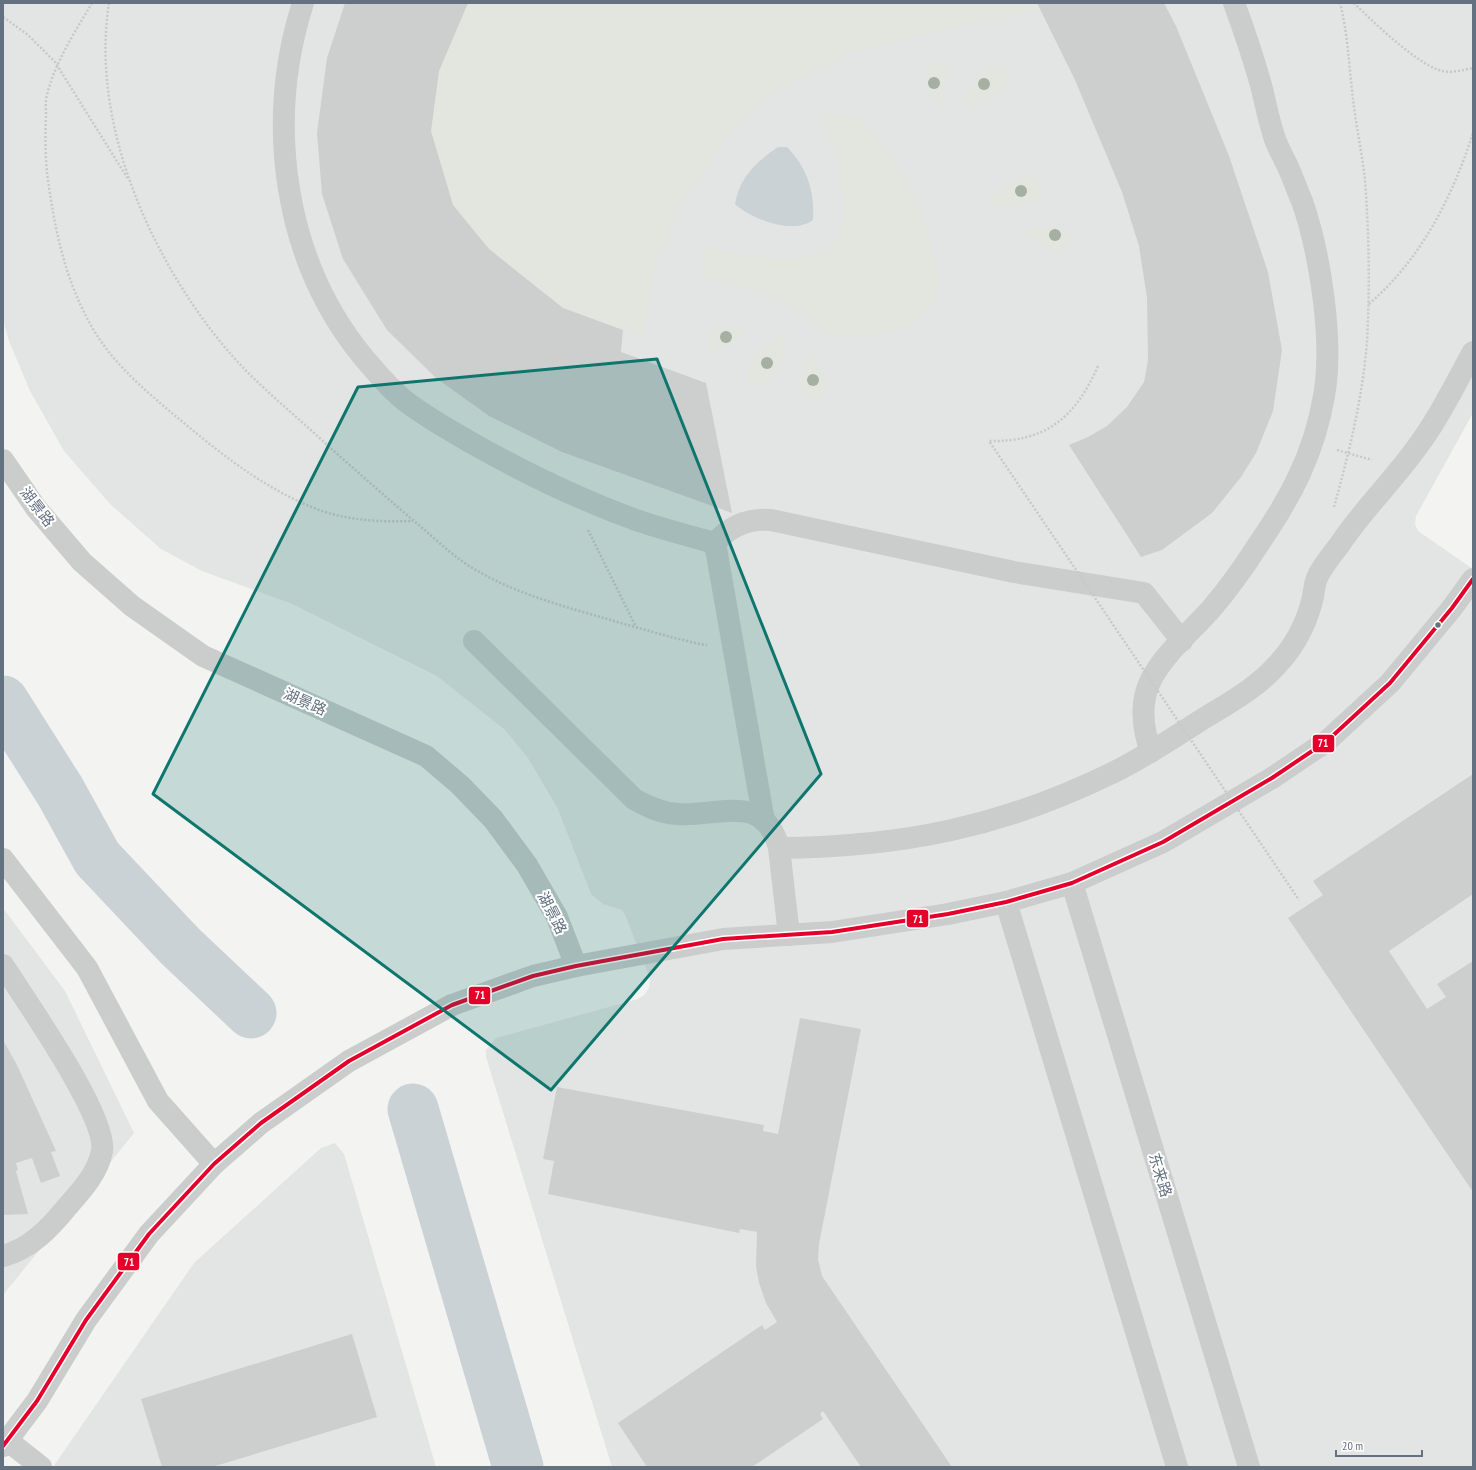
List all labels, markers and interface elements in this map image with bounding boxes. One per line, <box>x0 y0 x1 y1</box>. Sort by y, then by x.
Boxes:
street label: 湖景路 <box>16 483 59 530</box>
unlabelled marker <box>1433 620 1443 630</box>
street label: 湖景路 <box>281 684 330 719</box>
line badge: 71 <box>1312 734 1335 753</box>
text: 71 <box>1318 736 1328 750</box>
street label: 湖景路 <box>534 888 571 937</box>
line badge: 71 <box>906 909 929 928</box>
text: 71 <box>913 912 923 926</box>
line badge: 71 <box>468 986 491 1005</box>
text: 71 <box>475 988 485 1002</box>
street label: 东来路 <box>1145 1151 1176 1199</box>
line badge: 71 <box>117 1252 140 1271</box>
text: 71 <box>124 1255 134 1269</box>
scale bar <box>1336 1432 1422 1458</box>
text: 20 m <box>1342 1438 1363 1453</box>

